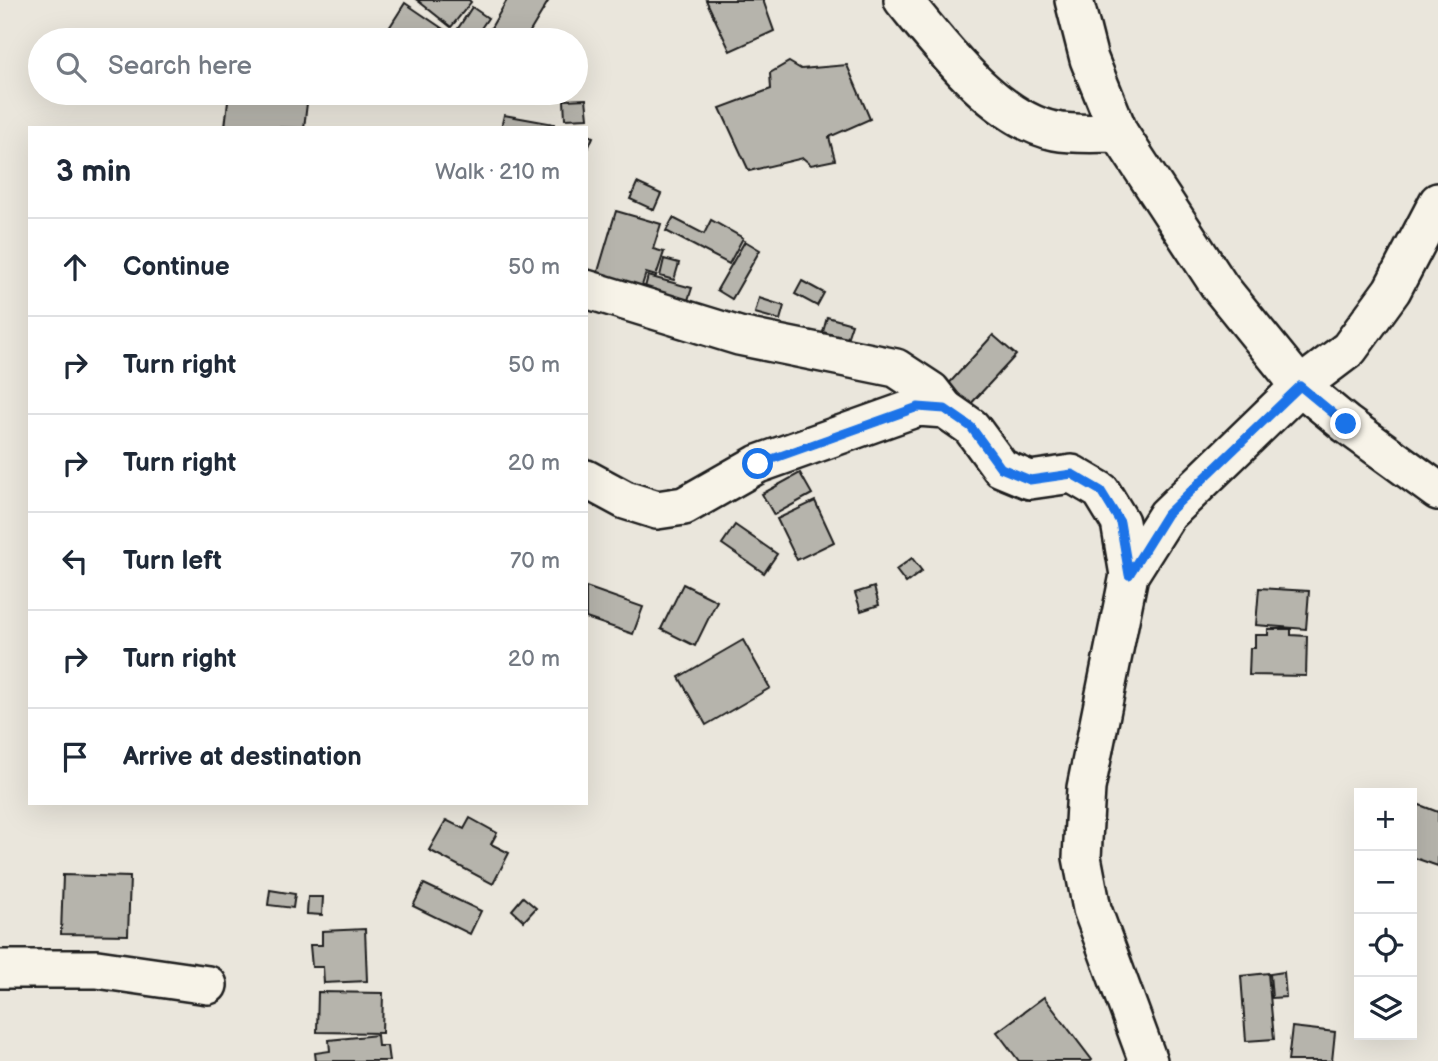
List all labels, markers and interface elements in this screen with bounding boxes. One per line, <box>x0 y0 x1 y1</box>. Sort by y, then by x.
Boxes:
search box <box>28 28 588 105</box>
icon: search <box>52 48 90 86</box>
text: Search here <box>108 51 252 82</box>
text: 3 min <box>56 154 131 190</box>
text: Walk · 210 m <box>435 158 560 186</box>
icon: ahead <box>56 248 94 286</box>
text: Continue <box>123 252 230 283</box>
text: 50 m <box>508 253 560 281</box>
icon: right <box>56 346 94 384</box>
text: Turn right <box>123 350 236 381</box>
text: 50 m <box>508 351 560 379</box>
route end <box>1330 408 1361 439</box>
icon: right <box>56 444 94 482</box>
text: Turn right <box>123 448 236 479</box>
route start <box>742 448 773 479</box>
text: 20 m <box>508 449 560 477</box>
icon: left <box>56 542 94 580</box>
text: Turn left <box>123 546 222 577</box>
text: 70 m <box>510 547 560 575</box>
icon: right <box>56 640 94 678</box>
text: Turn right <box>123 644 236 675</box>
text: 20 m <box>508 645 560 673</box>
icon: arrive <box>56 738 94 776</box>
text: Arrive at destination <box>123 742 362 773</box>
map controls <box>1354 788 1417 1040</box>
button: + <box>1354 788 1417 851</box>
button: − <box>1354 851 1417 914</box>
button: locate <box>1354 914 1417 977</box>
button: layers <box>1354 977 1417 1040</box>

